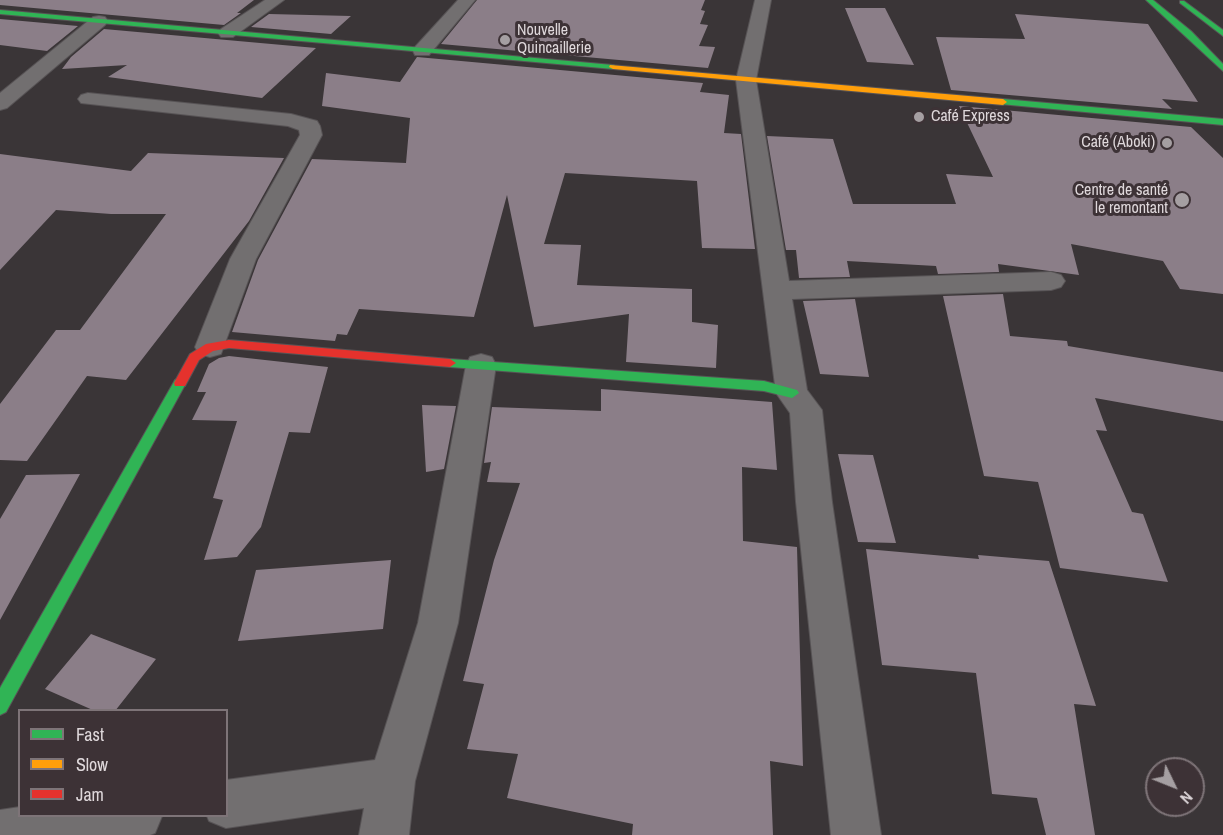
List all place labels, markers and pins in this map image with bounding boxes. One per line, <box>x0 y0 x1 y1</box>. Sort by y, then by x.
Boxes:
place label: Nouvelle Quincaillerie <box>517 21 591 59</box>
marker: Nouvelle Quincaillerie <box>498 33 512 47</box>
place label: Café Express <box>931 107 1010 127</box>
marker: Café Express <box>912 110 926 124</box>
place label: Café (Aboki) <box>1081 133 1155 153</box>
marker: Café (Aboki) <box>1160 136 1174 150</box>
place label: Centre de santé le remontant <box>1075 181 1168 219</box>
marker: Centre de santé le remontant <box>1173 191 1191 209</box>

